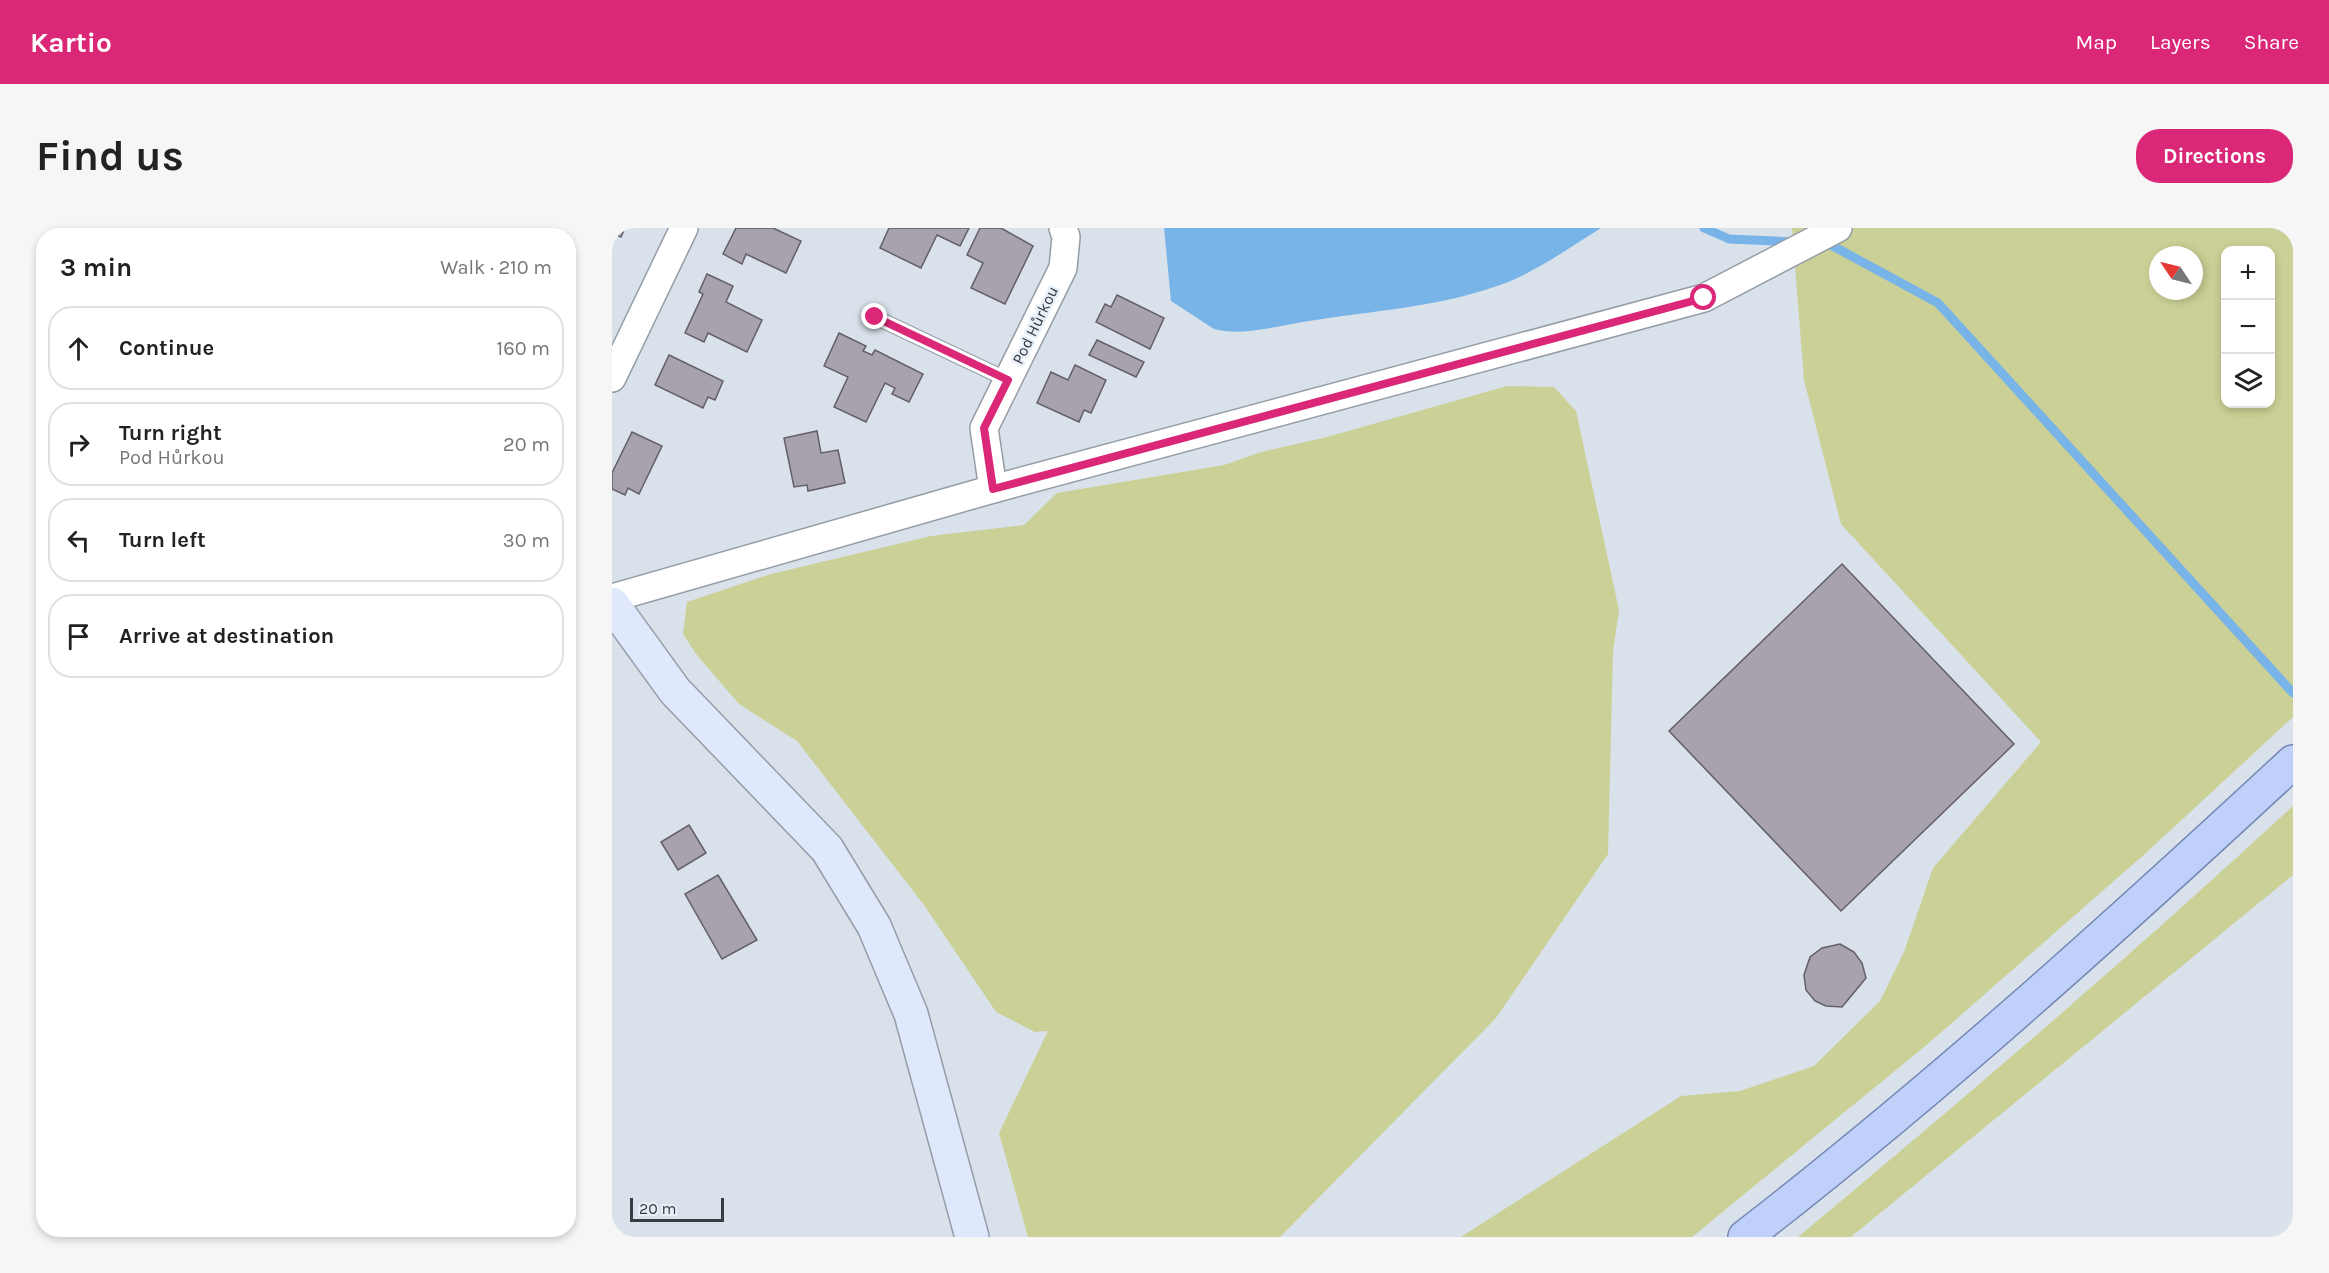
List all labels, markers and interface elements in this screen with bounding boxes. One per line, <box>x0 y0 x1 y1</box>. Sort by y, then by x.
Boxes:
text: Kartio <box>30 26 112 59</box>
text: Map <box>2075 30 2117 54</box>
text: Layers <box>2150 30 2211 54</box>
text: Share <box>2244 30 2299 54</box>
button: Directions <box>2136 129 2293 183</box>
text: Find us <box>36 131 184 181</box>
north arrow <box>2149 246 2203 300</box>
map controls <box>2221 246 2275 408</box>
button: + <box>2221 246 2275 300</box>
text: 3 min <box>60 252 132 283</box>
text: Walk · 210 m <box>440 256 552 279</box>
street label: Pod Hůrkou <box>1008 283 1062 367</box>
route start <box>1690 284 1716 310</box>
button: − <box>2221 300 2275 354</box>
route end <box>861 303 887 329</box>
icon: ahead <box>62 332 95 365</box>
text: Continue <box>119 335 214 361</box>
text: 160 m <box>497 337 550 360</box>
button: layers <box>2221 354 2275 408</box>
text: Turn right <box>119 420 222 446</box>
icon: right <box>62 428 95 461</box>
text: 20 m <box>503 433 550 456</box>
text: Pod Hůrkou <box>119 446 225 469</box>
icon: left <box>62 524 95 557</box>
text: Turn left <box>119 527 206 553</box>
text: 30 m <box>503 529 550 552</box>
icon: arrive <box>62 620 95 653</box>
text: Arrive at destination <box>119 623 334 649</box>
scale bar <box>630 1195 724 1222</box>
text: 20 m <box>639 1199 677 1218</box>

